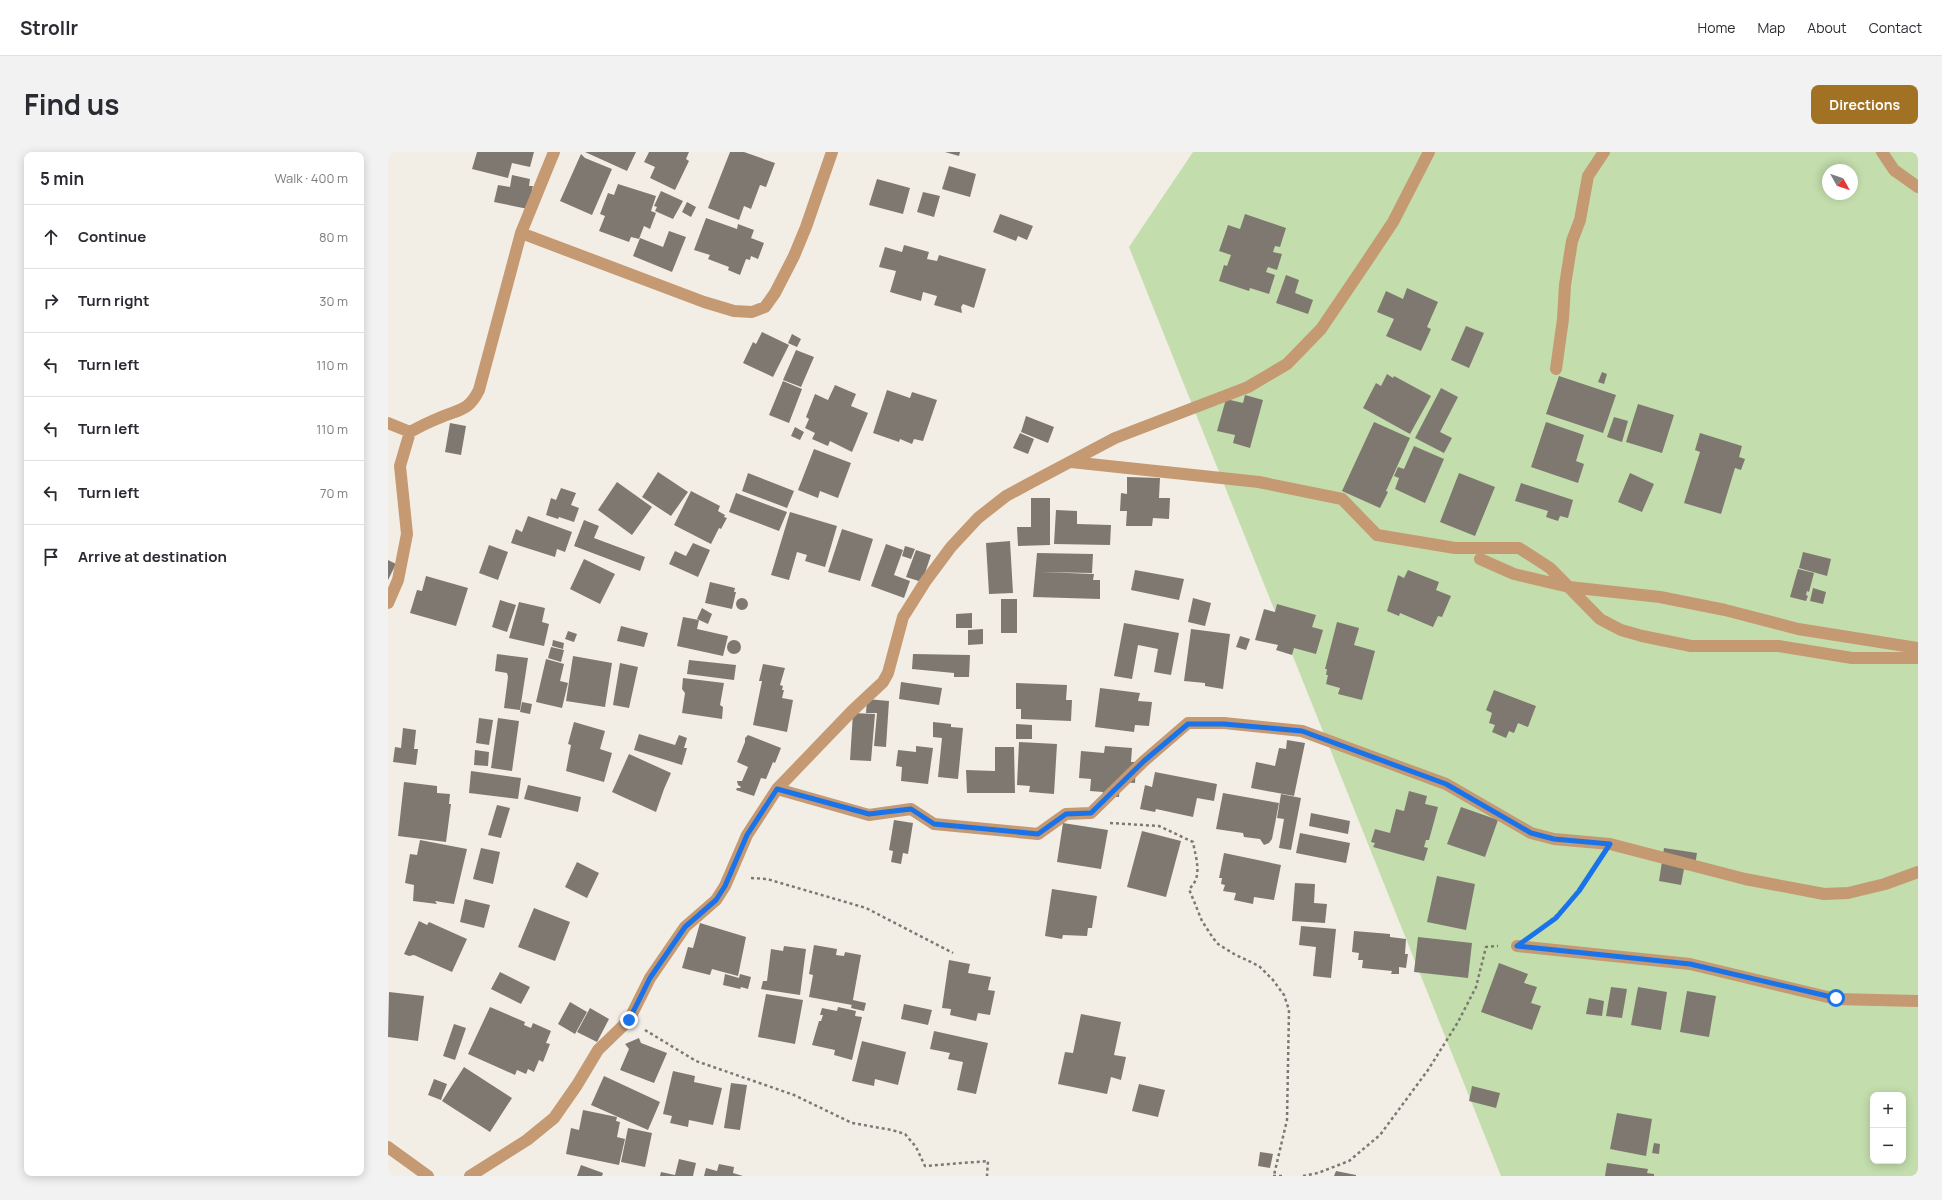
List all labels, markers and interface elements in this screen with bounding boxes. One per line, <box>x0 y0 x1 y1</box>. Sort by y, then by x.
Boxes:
text: Strollr <box>20 15 78 41</box>
text: Home <box>1698 18 1735 37</box>
text: Map <box>1757 18 1785 37</box>
text: About <box>1807 18 1847 37</box>
text: Contact <box>1869 18 1922 37</box>
text: Find us <box>24 85 119 123</box>
button: Directions <box>1811 85 1918 124</box>
north arrow <box>1822 164 1858 200</box>
text: 5 min <box>40 167 84 190</box>
text: Walk · 400 m <box>274 169 348 187</box>
icon: ahead <box>40 226 62 248</box>
text: Continue <box>78 226 146 247</box>
text: 80 m <box>319 228 348 246</box>
icon: right <box>40 290 62 312</box>
text: Turn right <box>78 290 149 311</box>
text: 30 m <box>319 292 348 310</box>
icon: left <box>40 354 62 376</box>
text: Turn left <box>78 354 140 375</box>
text: 110 m <box>316 356 348 374</box>
icon: left <box>40 418 62 440</box>
text: Turn left <box>78 418 140 439</box>
text: 110 m <box>316 420 348 438</box>
icon: left <box>40 482 62 504</box>
text: Turn left <box>78 482 140 503</box>
text: 70 m <box>320 484 348 502</box>
icon: arrive <box>40 546 62 568</box>
text: Arrive at destination <box>78 546 227 567</box>
route start <box>1827 989 1845 1007</box>
route end <box>620 1011 638 1029</box>
map controls <box>1870 1092 1906 1164</box>
button: + <box>1870 1092 1906 1128</box>
button: − <box>1870 1128 1906 1164</box>

